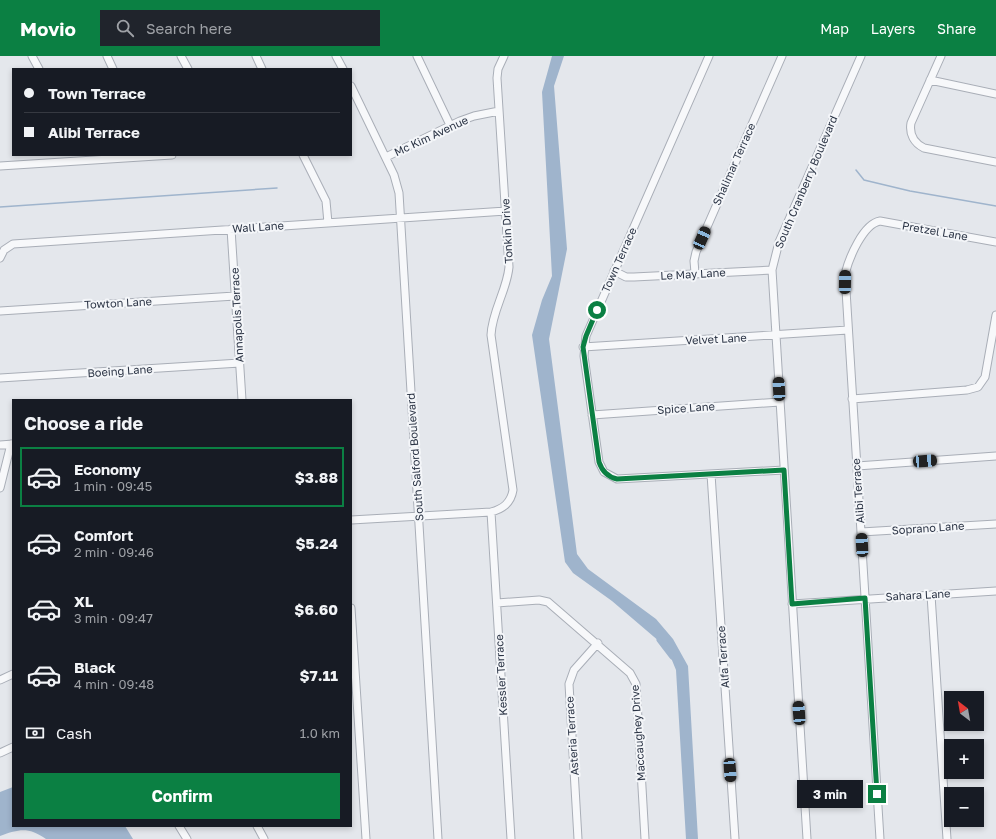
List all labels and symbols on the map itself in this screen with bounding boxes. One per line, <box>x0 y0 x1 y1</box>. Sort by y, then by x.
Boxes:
street label: Mc Kim Avenue <box>392 113 470 158</box>
street label: South Cranberry Boulevard <box>772 113 839 250</box>
street label: Shalimar Terrace <box>710 121 758 207</box>
street label: Tonkin Drive <box>498 198 515 264</box>
street label: Wall Lane <box>232 218 284 235</box>
street label: Pretzel Lane <box>901 218 969 243</box>
street label: Town Terrace <box>598 225 639 294</box>
car <box>692 225 712 251</box>
street label: Le May Lane <box>660 265 726 282</box>
street label: Annapolis Terrace <box>228 267 245 363</box>
car <box>839 270 851 294</box>
street label: Towton Lane <box>84 294 152 311</box>
route start <box>588 301 606 319</box>
street label: Velvet Lane <box>685 330 747 347</box>
street label: Boeing Lane <box>87 362 153 379</box>
car <box>772 377 786 401</box>
street label: South Salford Boulevard <box>404 393 425 521</box>
street label: Spice Lane <box>657 399 715 416</box>
car <box>913 454 937 468</box>
street label: Alibi Terrace <box>849 458 866 524</box>
street label: Soprano Lane <box>891 518 965 537</box>
car <box>855 533 869 557</box>
street label: Sahara Lane <box>885 586 951 603</box>
street label: Alfa Terrace <box>714 625 731 689</box>
street label: Kessler Terrace <box>492 634 509 716</box>
street label: Maccaughey Drive <box>628 684 647 782</box>
north arrow <box>944 691 984 731</box>
street label: Asteria Terrace <box>562 696 581 776</box>
car <box>792 701 806 725</box>
car <box>723 758 737 782</box>
callout: 3 min <box>797 780 863 808</box>
route end <box>868 785 886 803</box>

